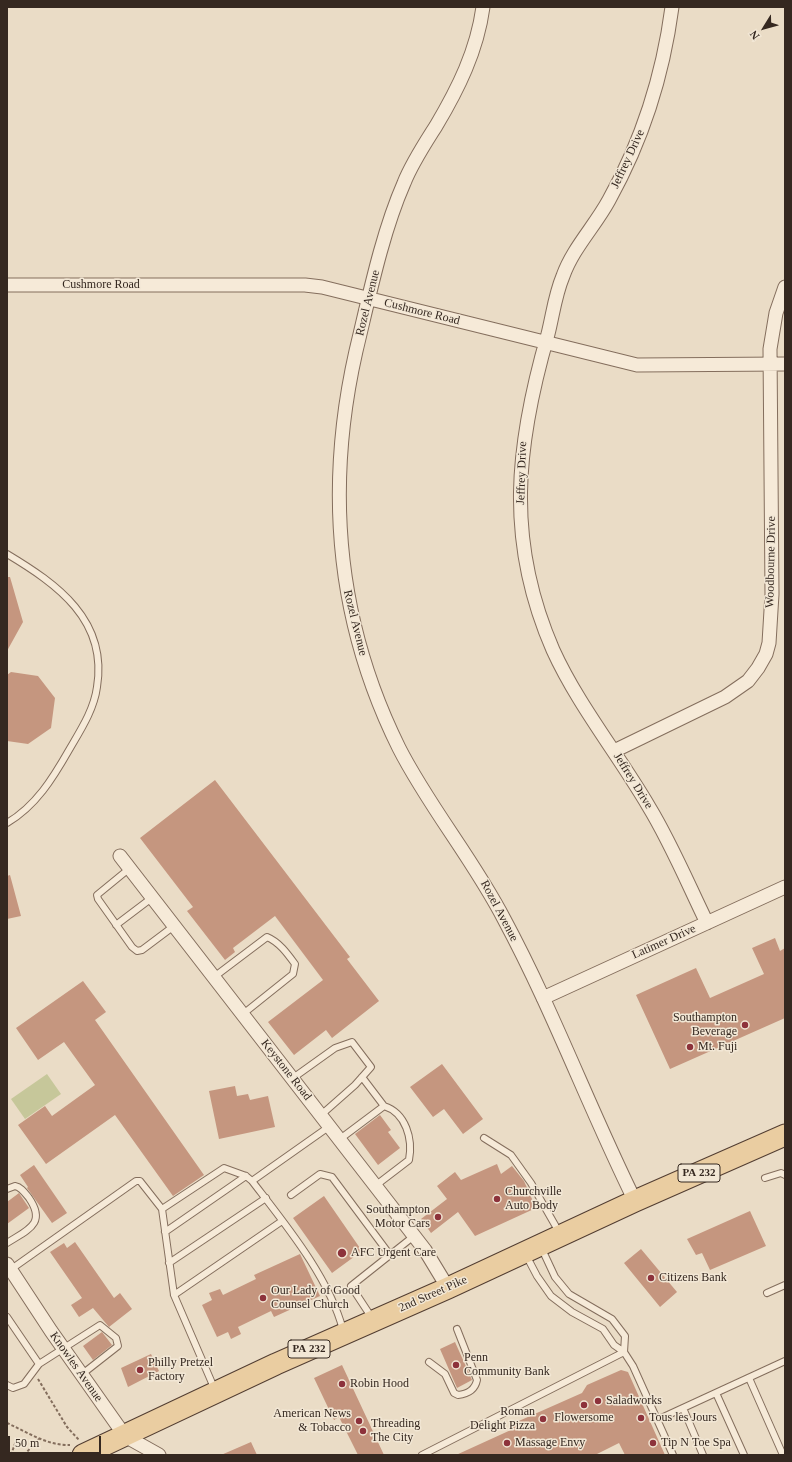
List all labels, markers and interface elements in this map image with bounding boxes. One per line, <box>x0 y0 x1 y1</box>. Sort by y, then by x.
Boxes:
north arrow <box>744 8 784 48</box>
text: N <box>747 28 762 42</box>
street label: Jeffrey Drive <box>608 127 648 191</box>
street label: Rozel Avenue <box>353 269 383 337</box>
street label: Cushmore Road <box>62 278 140 292</box>
street label: Cushmore Road <box>383 296 461 328</box>
street label: Jeffrey Drive <box>514 441 530 505</box>
street label: Woodbourne Drive <box>763 516 779 608</box>
street label: Rozel Avenue <box>340 589 370 657</box>
street label: Jeffrey Drive <box>610 750 656 812</box>
street label: Rozel Avenue <box>477 878 521 944</box>
street label: Latimer Drive <box>630 922 698 962</box>
place label: Southampton Beverage <box>673 1011 737 1039</box>
marker: Southampton Beverage <box>740 1020 750 1030</box>
street label: Keystone Road <box>258 1037 314 1103</box>
place label: Mt. Fuji <box>698 1040 737 1054</box>
marker: Mt. Fuji <box>685 1042 695 1052</box>
road number: PA 232 <box>678 1164 720 1182</box>
place label: Churchville Auto Body <box>505 1185 562 1213</box>
marker: Churchville Auto Body <box>492 1194 502 1204</box>
place label: Southampton Motor Cars <box>366 1203 430 1231</box>
marker: Southampton Motor Cars <box>433 1212 443 1222</box>
place label: AFC Urgent Care <box>351 1246 436 1260</box>
marker: AFC Urgent Care <box>336 1247 348 1259</box>
place label: Citizens Bank <box>659 1271 727 1285</box>
street label: 2nd Street Pike <box>397 1273 469 1315</box>
marker: Citizens Bank <box>646 1273 656 1283</box>
place label: Our Lady of Good Counsel Church <box>271 1284 360 1312</box>
marker: Our Lady of Good Counsel Church <box>258 1293 268 1303</box>
street label: Knowles Avenue <box>47 1329 105 1405</box>
road number: PA 232 <box>288 1340 330 1358</box>
place label: Penn Community Bank <box>464 1351 550 1379</box>
place label: Philly Pretzel Factory <box>148 1356 213 1384</box>
marker: Penn Community Bank <box>451 1360 461 1370</box>
marker: Philly Pretzel Factory <box>135 1365 145 1375</box>
place label: Robin Hood <box>350 1377 409 1391</box>
marker: Robin Hood <box>337 1379 347 1389</box>
place label: Saladworks <box>606 1394 662 1408</box>
marker: Saladworks <box>593 1396 603 1406</box>
marker: Flowersome <box>579 1400 589 1410</box>
place label: Roman Delight Pizza <box>470 1405 535 1433</box>
place label: American News & Tobacco <box>273 1407 351 1435</box>
place label: Flowersome <box>554 1411 614 1425</box>
place label: Tous les Jours <box>649 1411 717 1425</box>
marker: Tous les Jours <box>636 1413 646 1423</box>
marker: Roman Delight Pizza <box>538 1414 548 1424</box>
marker: American News & Tobacco <box>354 1416 364 1426</box>
place label: Threading The City <box>371 1417 420 1445</box>
marker: Threading The City <box>358 1426 368 1436</box>
scale bar <box>10 1428 103 1454</box>
text: 50 m <box>15 1436 39 1450</box>
place label: Massage Envy <box>515 1436 585 1450</box>
place label: Tip N Toe Spa <box>661 1436 731 1450</box>
marker: Massage Envy <box>502 1438 512 1448</box>
marker: Tip N Toe Spa <box>648 1438 658 1448</box>

